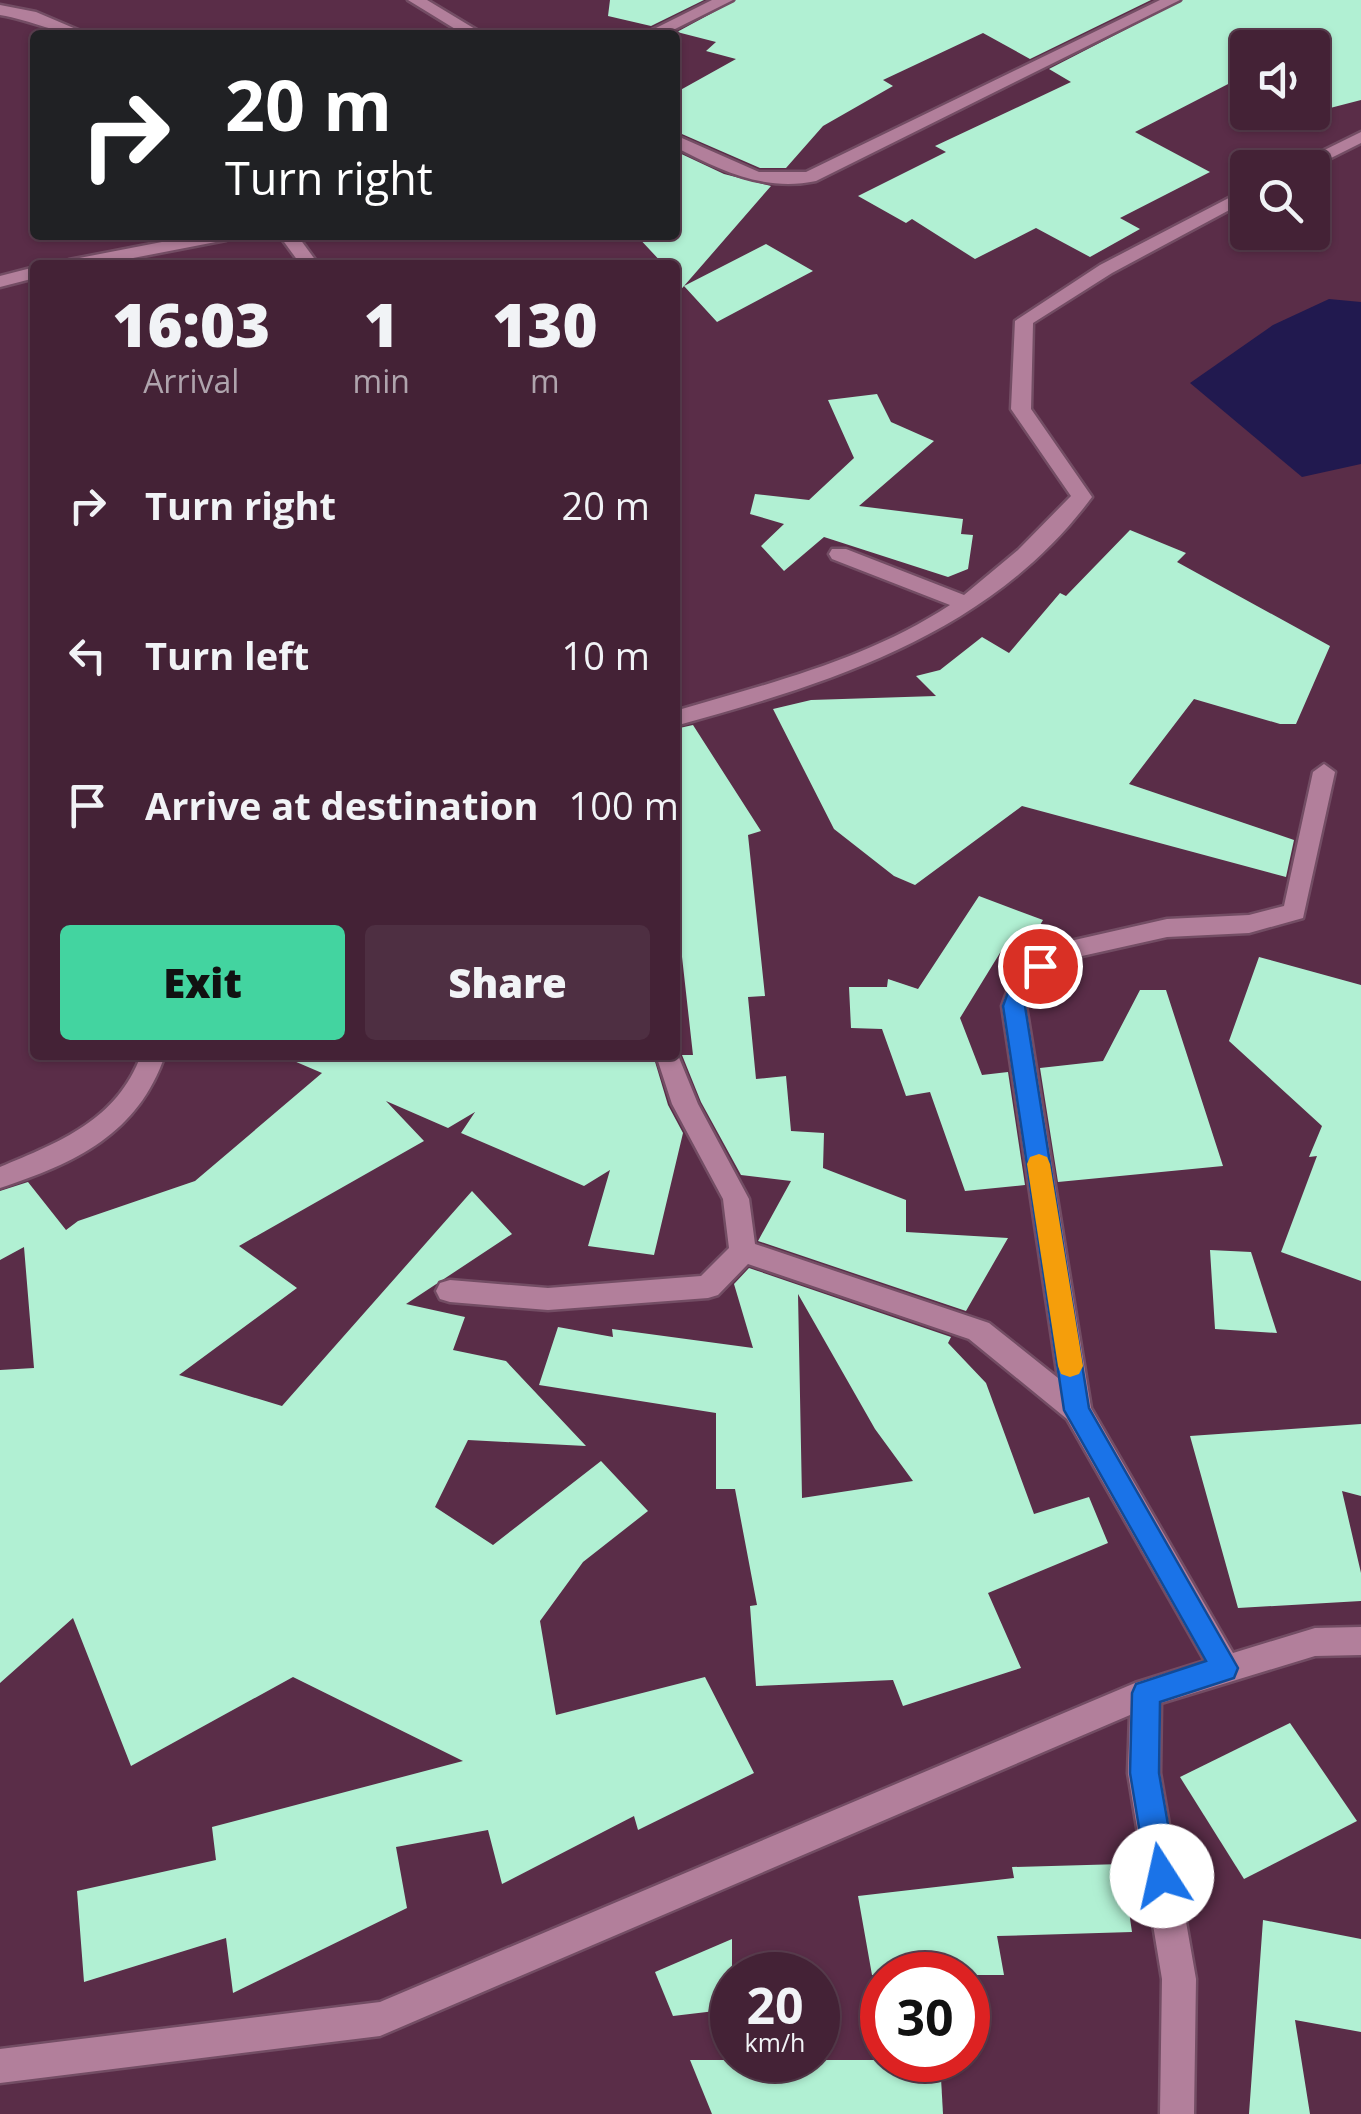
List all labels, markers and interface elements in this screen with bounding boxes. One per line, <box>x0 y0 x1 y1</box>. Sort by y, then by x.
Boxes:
map controls <box>1230 30 1330 250</box>
button: sound <box>1230 30 1330 130</box>
text: 20 m <box>225 56 392 152</box>
icon: right <box>60 70 190 200</box>
text: Turn right <box>225 147 433 208</box>
button: search <box>1230 150 1330 250</box>
text: 16:03 <box>112 283 270 365</box>
text: 1 <box>364 283 399 365</box>
text: 130 <box>492 283 598 365</box>
text: Arrival <box>143 359 239 402</box>
text: min <box>353 359 410 402</box>
text: m <box>530 359 560 402</box>
icon: right <box>60 478 115 533</box>
text: Turn right <box>145 479 336 531</box>
text: 20 m <box>561 479 650 531</box>
icon: left <box>60 628 115 683</box>
text: Turn left <box>145 629 309 681</box>
text: 10 m <box>561 629 650 681</box>
icon: arrive <box>60 778 115 833</box>
text: Arrive at destination <box>145 779 539 831</box>
text: 100 m <box>569 779 679 831</box>
pin <box>998 924 1083 1009</box>
button: Exit <box>60 925 345 1040</box>
button: Share <box>365 925 650 1040</box>
icon: arrive <box>1013 939 1068 994</box>
position arrow <box>1110 1824 1214 1928</box>
speed limit sign: 30 <box>860 1952 990 2082</box>
text: 20 <box>746 1971 804 2039</box>
text: km/h <box>745 2025 805 2059</box>

